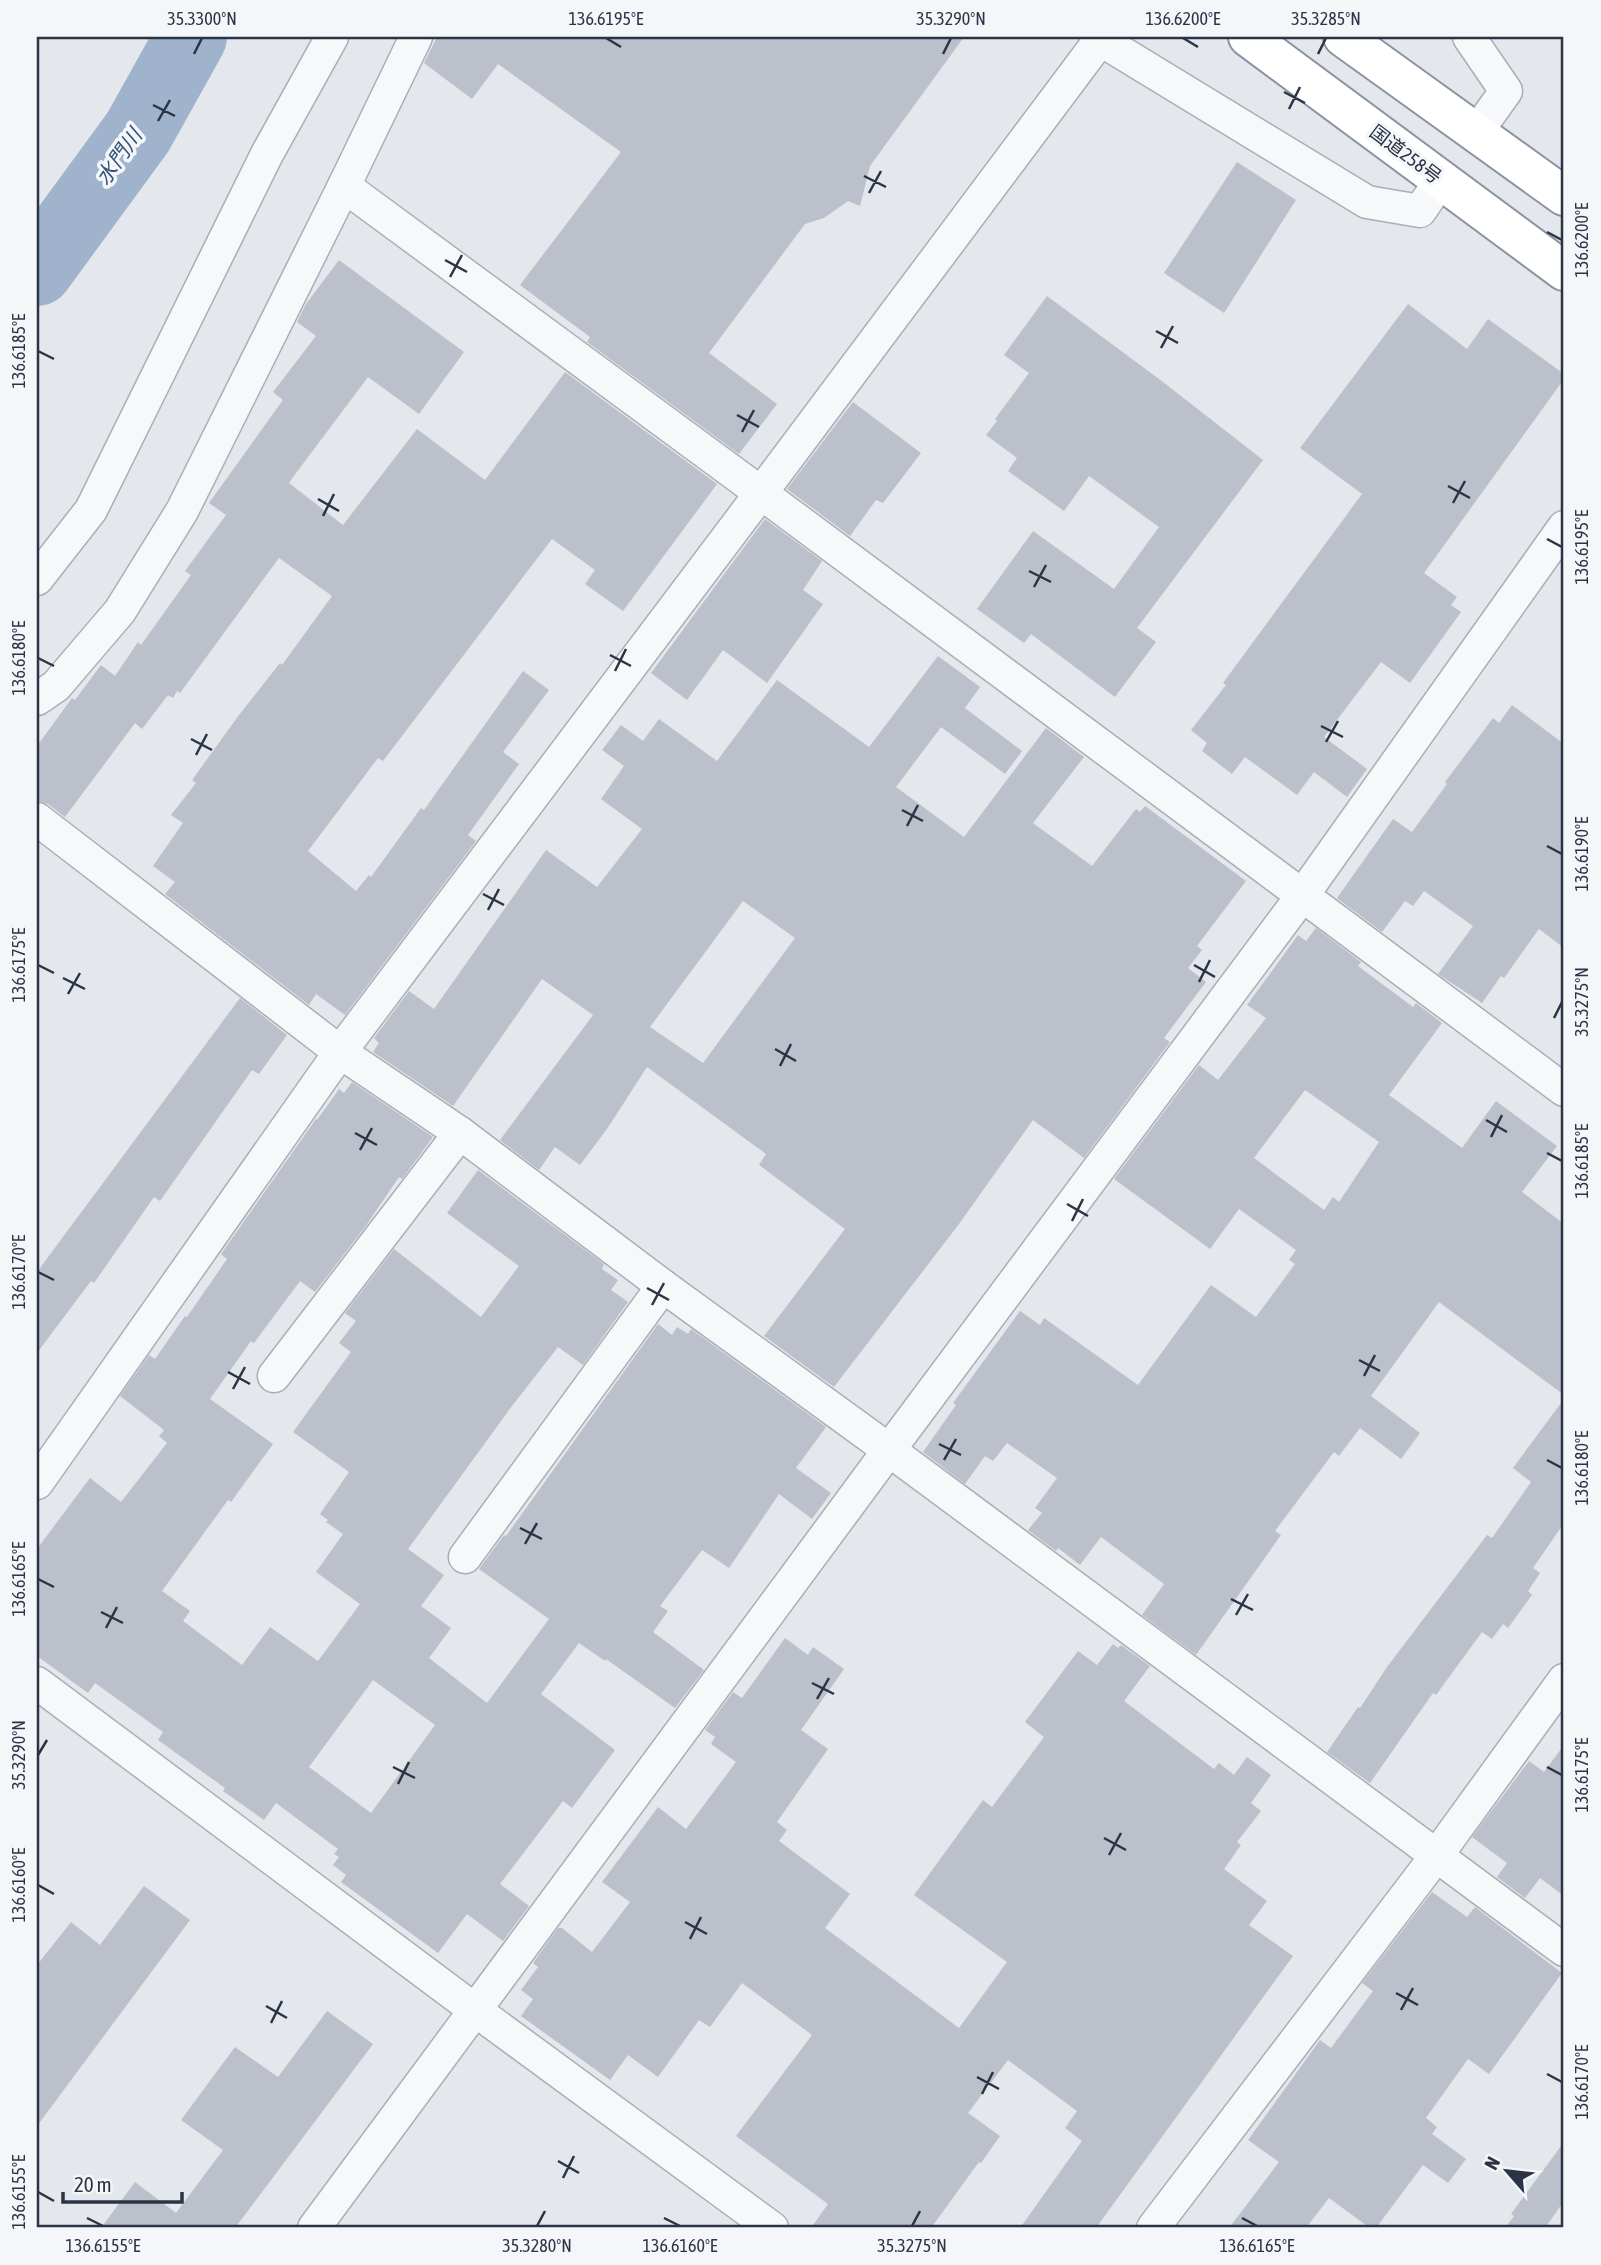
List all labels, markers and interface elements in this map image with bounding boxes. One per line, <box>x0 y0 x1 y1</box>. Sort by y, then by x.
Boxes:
text: 35.3300°N <box>167 8 237 29</box>
text: 136.6195°E <box>568 8 644 29</box>
text: 35.3290°N <box>916 8 986 29</box>
text: 136.6200°E <box>1145 8 1221 29</box>
text: 35.3285°N <box>1291 8 1361 29</box>
street label: 国道258号 <box>1366 120 1446 188</box>
water label: 水門川 <box>90 122 147 189</box>
text: 136.6200°E <box>1571 202 1592 278</box>
text: 136.6185°E <box>8 313 29 389</box>
text: 136.6195°E <box>1571 509 1592 585</box>
text: 136.6180°E <box>8 620 29 696</box>
text: 136.6190°E <box>1571 816 1592 892</box>
text: 136.6175°E <box>8 927 29 1003</box>
text: 35.3275°N <box>1571 967 1592 1037</box>
text: 136.6185°E <box>1571 1123 1592 1199</box>
text: 136.6170°E <box>8 1234 29 1310</box>
text: 136.6180°E <box>1571 1430 1592 1506</box>
text: 136.6165°E <box>8 1541 29 1617</box>
text: 35.3290°N <box>8 1720 29 1790</box>
text: 136.6175°E <box>1571 1737 1592 1813</box>
text: 136.6160°E <box>8 1847 29 1923</box>
text: 136.6170°E <box>1571 2044 1592 2120</box>
north arrow <box>1472 2136 1542 2206</box>
text: N <box>1480 2153 1504 2173</box>
text: 136.6155°E <box>8 2154 29 2230</box>
scale bar <box>63 2160 182 2204</box>
text: 20 m <box>74 2172 112 2196</box>
text: 136.6155°E <box>65 2235 141 2256</box>
text: 35.3280°N <box>502 2235 572 2256</box>
text: 136.6160°E <box>642 2235 718 2256</box>
text: 35.3275°N <box>877 2235 947 2256</box>
text: 136.6165°E <box>1219 2235 1295 2256</box>

